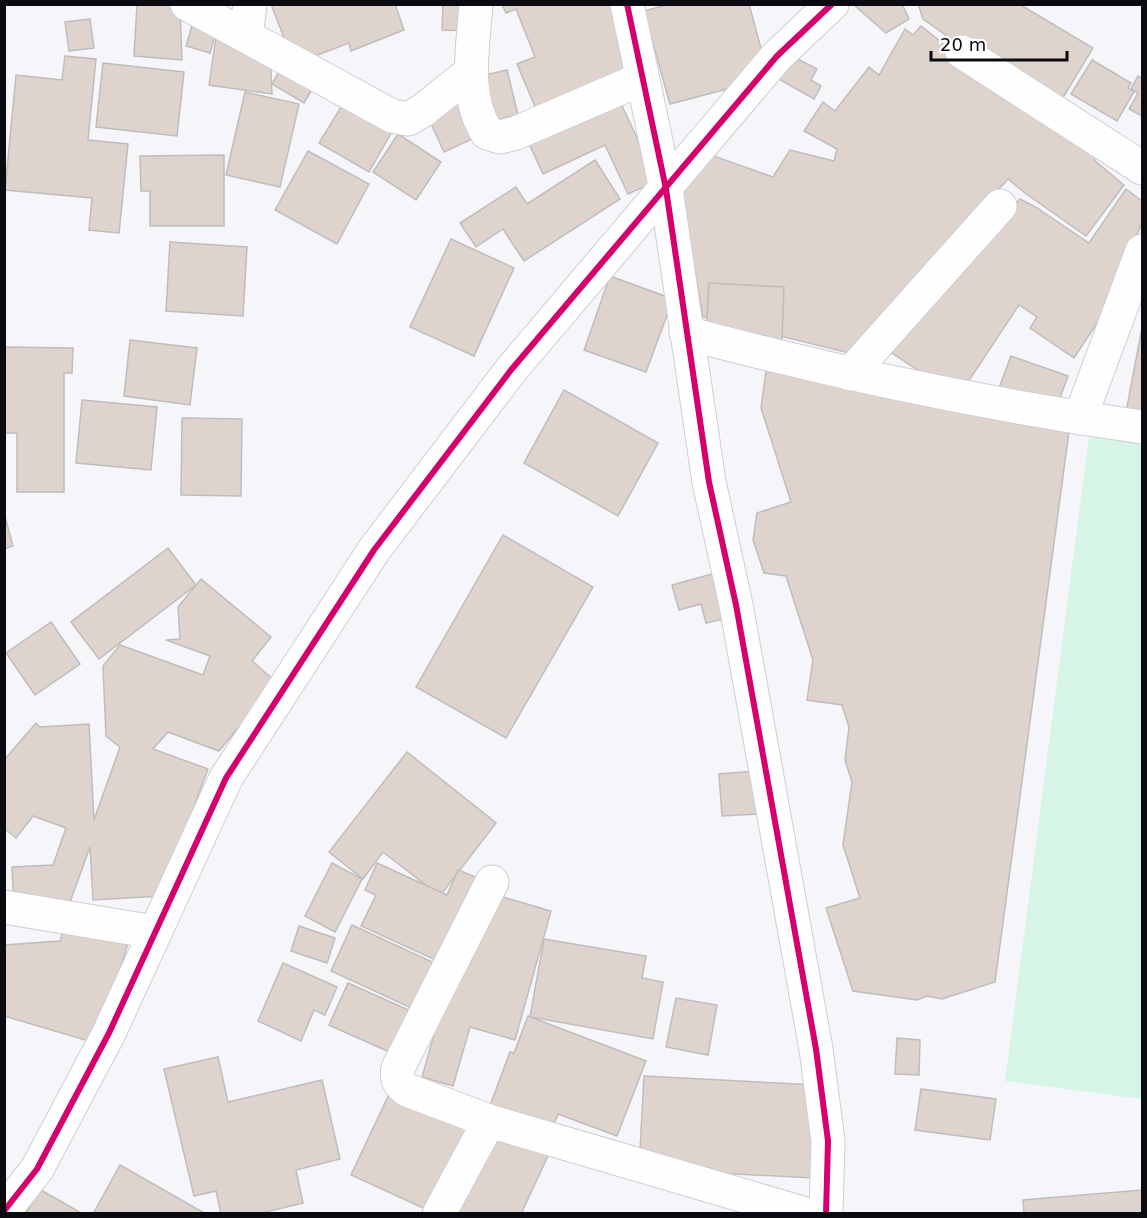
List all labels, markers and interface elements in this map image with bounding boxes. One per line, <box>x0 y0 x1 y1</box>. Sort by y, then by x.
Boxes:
scale bar <box>931 24 1068 62</box>
text: 20 m <box>940 34 986 55</box>

